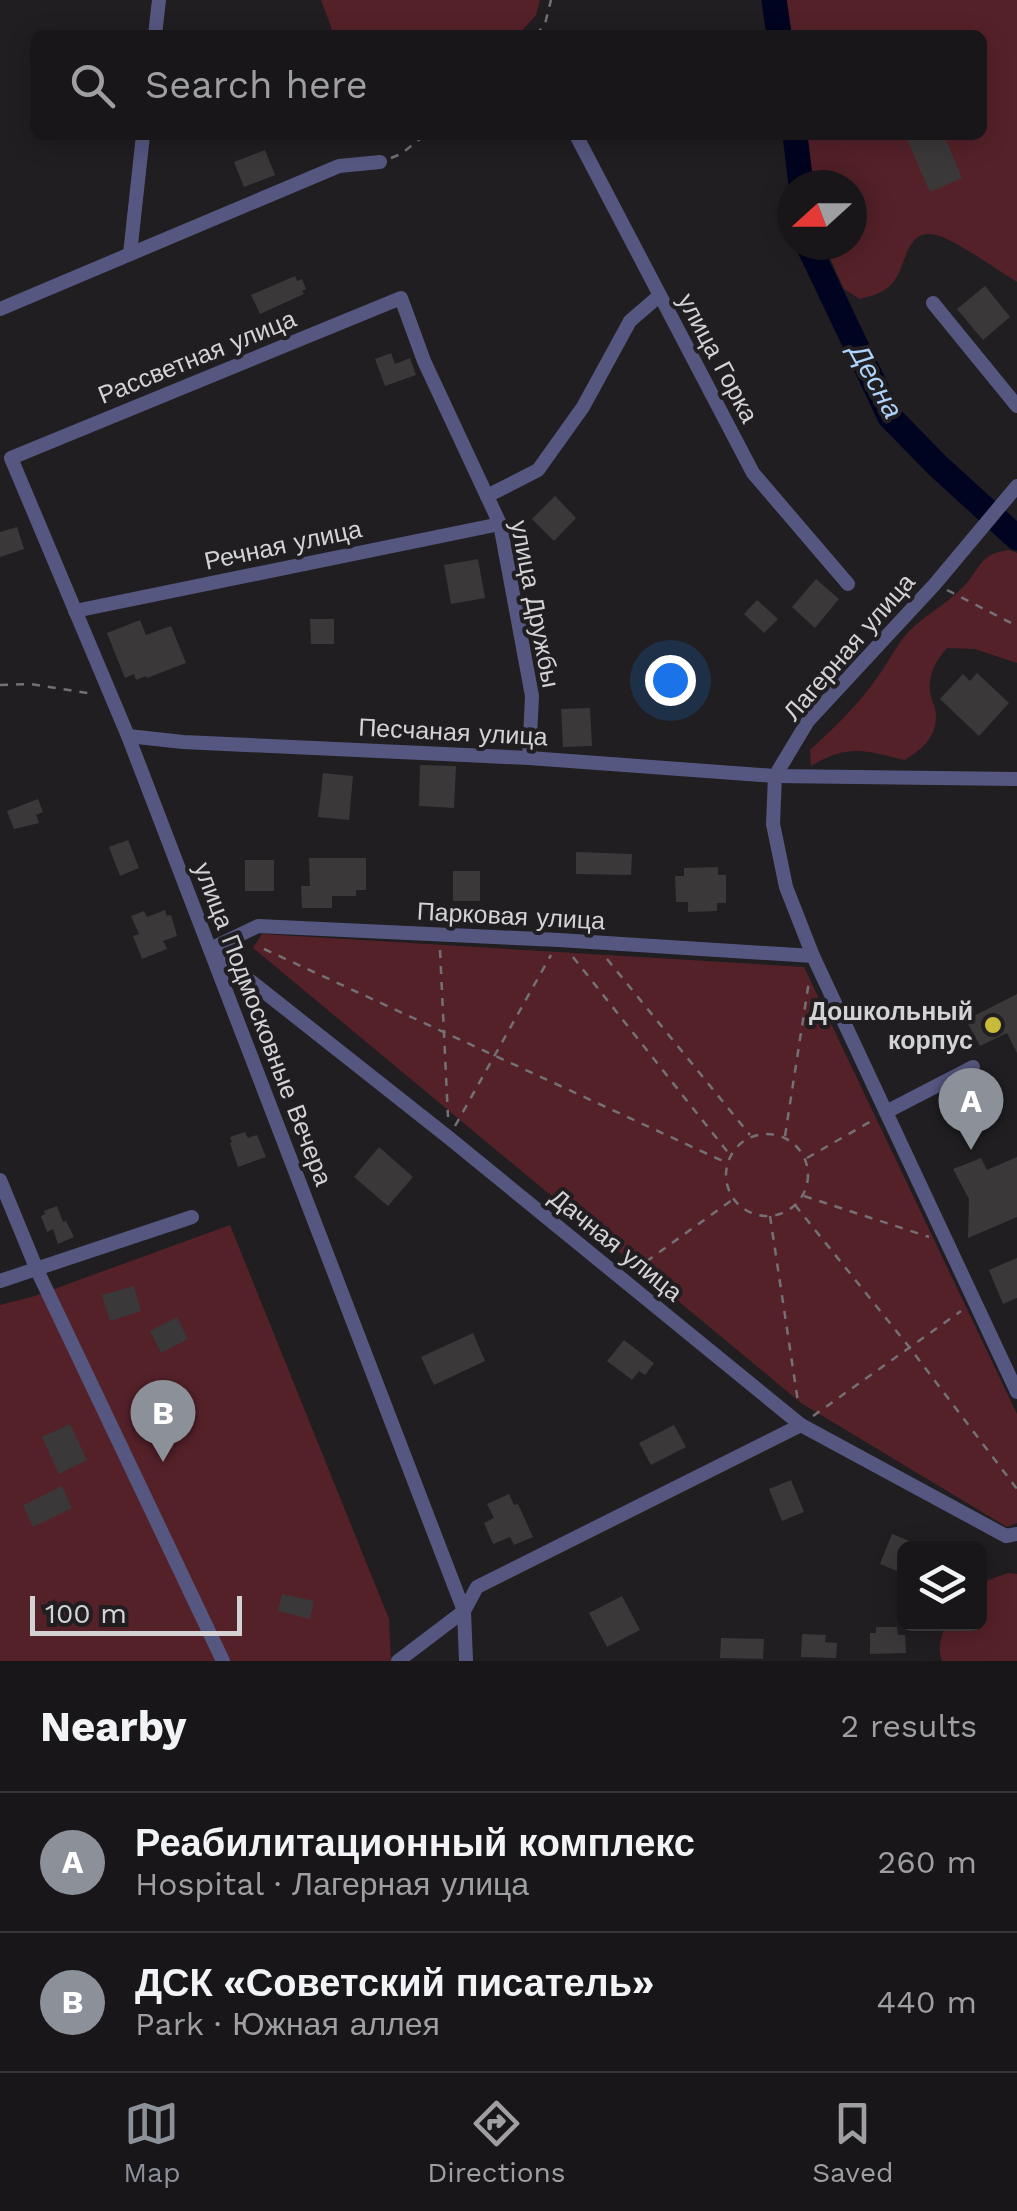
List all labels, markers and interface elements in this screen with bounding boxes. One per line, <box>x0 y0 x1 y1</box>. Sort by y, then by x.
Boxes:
search box <box>30 30 987 140</box>
icon: search <box>65 58 120 113</box>
text: Search here <box>145 63 368 107</box>
north arrow <box>777 170 867 260</box>
street label: улица Горка <box>672 288 764 428</box>
street label: Рассветная улица <box>94 304 300 410</box>
water label: Десна <box>841 335 910 424</box>
street label: Речная улица <box>202 514 364 576</box>
street label: улица Дружбы <box>505 518 565 690</box>
street label: Лагерная улица <box>777 568 921 726</box>
your location <box>645 655 696 706</box>
street label: Песчаная улица <box>358 713 548 751</box>
street label: улица Подмосковные Вечера <box>188 858 338 1190</box>
street label: Парковая улица <box>416 897 606 935</box>
place label: Дошкольный корпус <box>809 997 973 1055</box>
marker: Дошкольный корпус <box>982 1014 1004 1036</box>
pin: A <box>938 1068 1004 1150</box>
street label: Дачная улица <box>544 1183 688 1307</box>
pin: B <box>130 1380 196 1462</box>
map controls <box>897 1541 987 1631</box>
button: layers <box>897 1541 987 1631</box>
scale bar <box>30 1591 242 1636</box>
text: 100 m <box>45 1597 127 1630</box>
text: Nearby <box>40 1702 187 1751</box>
text: 2 results <box>840 1707 977 1745</box>
text: Реабилитационный комплекс <box>135 1821 695 1865</box>
text: A <box>62 1843 83 1881</box>
text: 260 m <box>878 1843 977 1881</box>
text: Hospital · Лагерная улица <box>135 1865 529 1903</box>
text: ДСК «Советский писатель» <box>135 1961 654 2005</box>
text: B <box>62 1983 83 2021</box>
text: 440 m <box>877 1983 977 2021</box>
text: Park · Южная аллея <box>135 2005 440 2043</box>
tab: Map <box>123 2096 181 2189</box>
tab: Directions <box>427 2096 566 2189</box>
tab: Saved <box>812 2096 894 2189</box>

